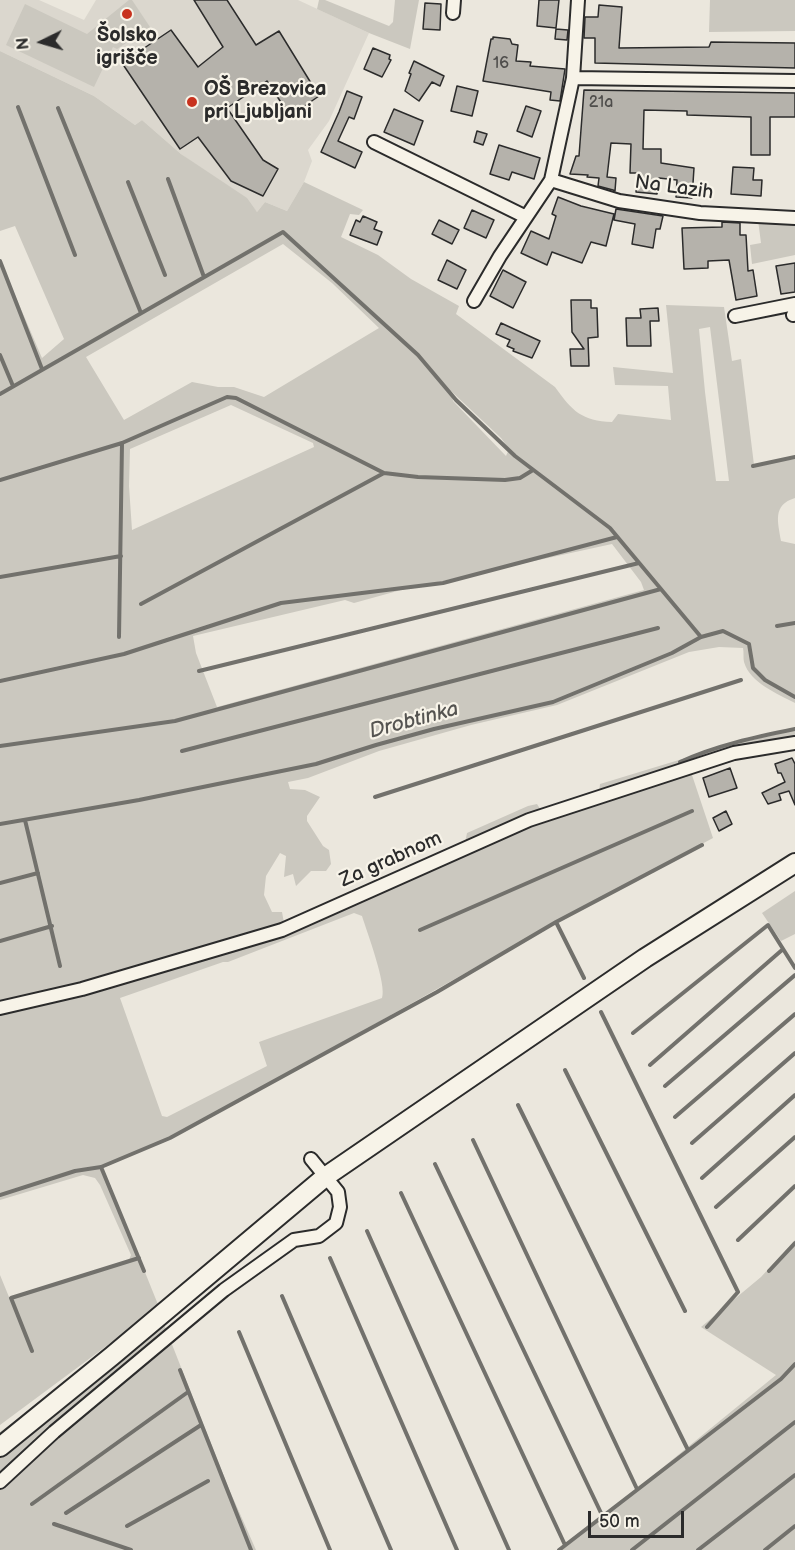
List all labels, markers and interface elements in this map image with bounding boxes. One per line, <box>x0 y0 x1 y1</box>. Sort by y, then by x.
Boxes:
marker: Šolsko igrišče <box>120 7 134 21</box>
north arrow <box>12 12 72 72</box>
place label: Šolsko igrišče <box>96 24 158 71</box>
text: N <box>14 37 34 50</box>
house number: 16 <box>493 54 509 74</box>
place label: OŠ Brezovica pri Ljubljani <box>204 78 327 125</box>
house number: 21a <box>589 93 613 113</box>
marker: OŠ Brezovica pri Ljubljani <box>185 95 199 109</box>
street label: Na Lazih <box>633 171 715 205</box>
water label: Drobtinka <box>367 697 461 745</box>
street label: Za grabnom <box>336 827 446 893</box>
scale bar <box>591 1499 687 1537</box>
text: 50 m <box>599 1511 640 1532</box>

